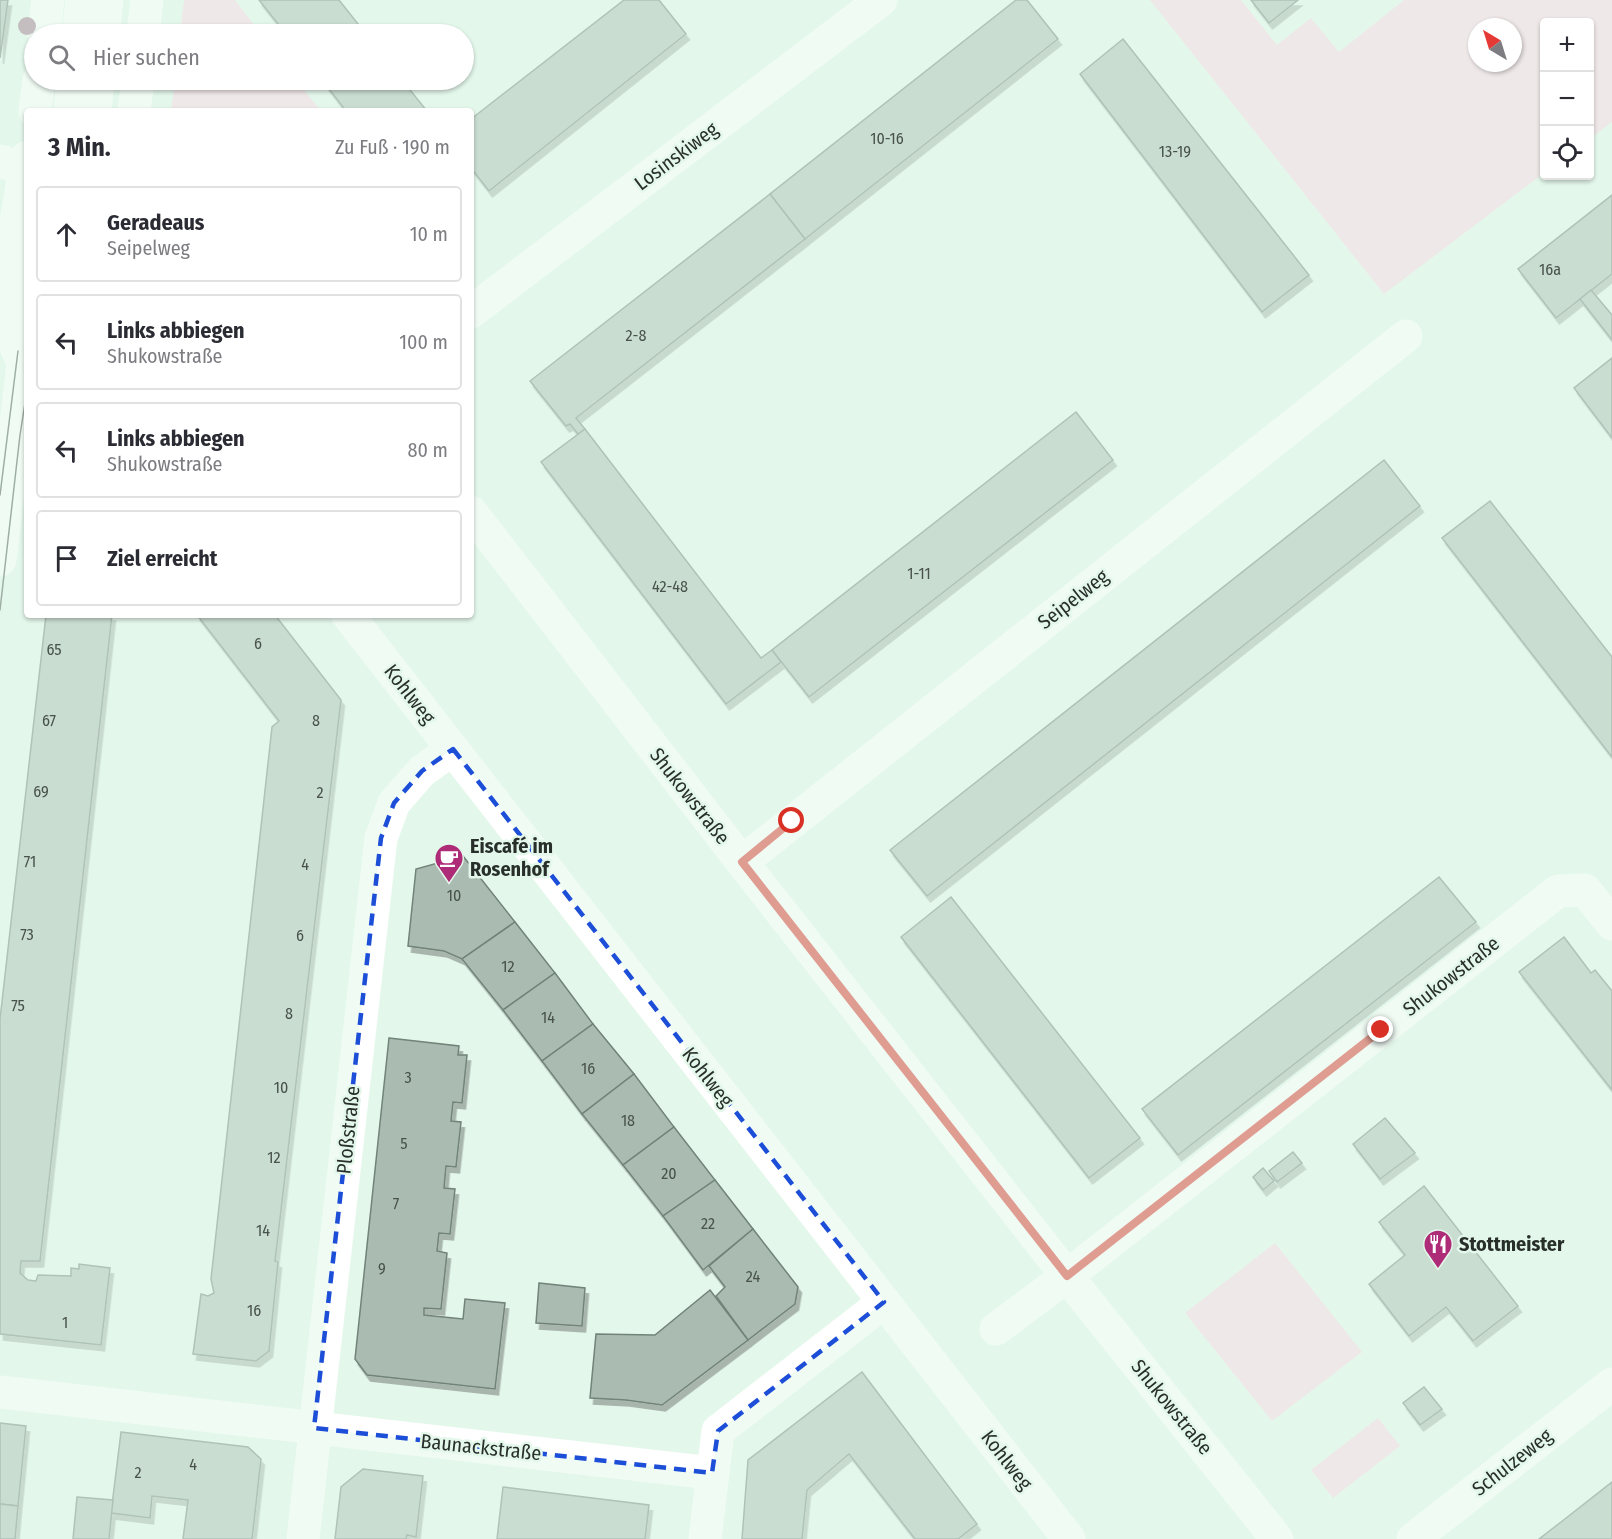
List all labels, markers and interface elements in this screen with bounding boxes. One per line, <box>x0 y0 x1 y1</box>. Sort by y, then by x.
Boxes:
north arrow <box>1468 18 1522 72</box>
map controls <box>1540 18 1594 180</box>
button: + <box>1540 18 1594 72</box>
search box <box>24 24 474 90</box>
icon: search <box>45 41 78 74</box>
text: Hier suchen <box>93 44 200 71</box>
button: − <box>1540 72 1594 126</box>
street label: Losinskiweg <box>630 116 723 195</box>
button: locate <box>1540 126 1594 180</box>
house number: 10-16 <box>870 129 904 148</box>
text: 3 Min. <box>48 132 111 163</box>
text: Zu Fuß · 190 m <box>335 135 450 159</box>
house number: 13-19 <box>1159 142 1191 161</box>
text: Geradeaus <box>107 209 204 236</box>
icon: ahead <box>50 218 83 251</box>
text: 10 m <box>410 222 448 246</box>
text: Seipelweg <box>107 236 190 260</box>
house number: 16a <box>1539 260 1561 279</box>
text: Links abbiegen <box>107 317 245 344</box>
icon: left <box>50 326 83 359</box>
house number: 2-8 <box>626 326 646 345</box>
text: 100 m <box>399 330 448 354</box>
text: Shukowstraße <box>107 344 223 368</box>
text: Links abbiegen <box>107 425 245 452</box>
icon: left <box>50 434 83 467</box>
text: 80 m <box>408 438 448 462</box>
text: Shukowstraße <box>107 452 223 476</box>
icon: arrive <box>50 542 83 575</box>
text: Ziel erreicht <box>107 545 218 572</box>
house number: 1-11 <box>907 564 931 583</box>
street label: Seipelweg <box>1033 564 1114 634</box>
house number: 42-48 <box>652 577 688 596</box>
house number: 6 <box>254 634 262 653</box>
house number: 65 <box>46 640 62 659</box>
street label: Kohlweg <box>379 659 441 729</box>
house number: 67 <box>42 711 57 730</box>
house number: 8 <box>312 711 320 730</box>
street label: Shukowstraße <box>645 743 735 849</box>
house number: 69 <box>33 782 49 801</box>
house number: 2 <box>316 783 324 802</box>
route start <box>778 807 804 833</box>
place label: Eiscafé im Rosenhof <box>470 834 553 881</box>
cafe icon: Eiscafé im Rosenhof <box>433 842 465 884</box>
house number: 71 <box>24 852 36 871</box>
house number: 4 <box>301 855 309 874</box>
house number: 10 <box>447 886 461 905</box>
house number: 73 <box>20 925 34 944</box>
house number: 6 <box>296 926 304 945</box>
street label: Shukowstraße <box>1398 931 1504 1021</box>
house number: 12 <box>501 957 515 976</box>
house number: 75 <box>11 996 25 1015</box>
house number: 8 <box>285 1004 293 1023</box>
house number: 14 <box>541 1008 555 1027</box>
route end <box>1367 1016 1393 1042</box>
street label: Kohlweg <box>677 1042 739 1112</box>
house number: 16 <box>581 1059 595 1078</box>
house number: 3 <box>404 1068 412 1087</box>
house number: 10 <box>274 1078 288 1097</box>
street label: Ploßstraße <box>331 1085 365 1175</box>
house number: 18 <box>621 1111 635 1130</box>
house number: 5 <box>400 1134 408 1153</box>
house number: 12 <box>267 1148 281 1167</box>
house number: 20 <box>661 1164 677 1183</box>
house number: 7 <box>393 1194 400 1213</box>
house number: 22 <box>701 1214 715 1233</box>
house number: 14 <box>256 1221 270 1240</box>
restaurant icon: Stottmeister <box>1422 1228 1454 1270</box>
place label: Stottmeister <box>1459 1232 1565 1256</box>
house number: 9 <box>378 1259 386 1278</box>
house number: 24 <box>746 1267 760 1286</box>
house number: 16 <box>247 1301 261 1320</box>
house number: 1 <box>62 1313 68 1332</box>
street label: Shukowstraße <box>1126 1355 1218 1459</box>
street label: Schulzeweg <box>1467 1423 1557 1501</box>
street label: Kohlweg <box>976 1425 1038 1495</box>
street label: Baunackstraße <box>420 1429 542 1465</box>
house number: 4 <box>189 1455 197 1474</box>
house number: 2 <box>134 1463 142 1482</box>

